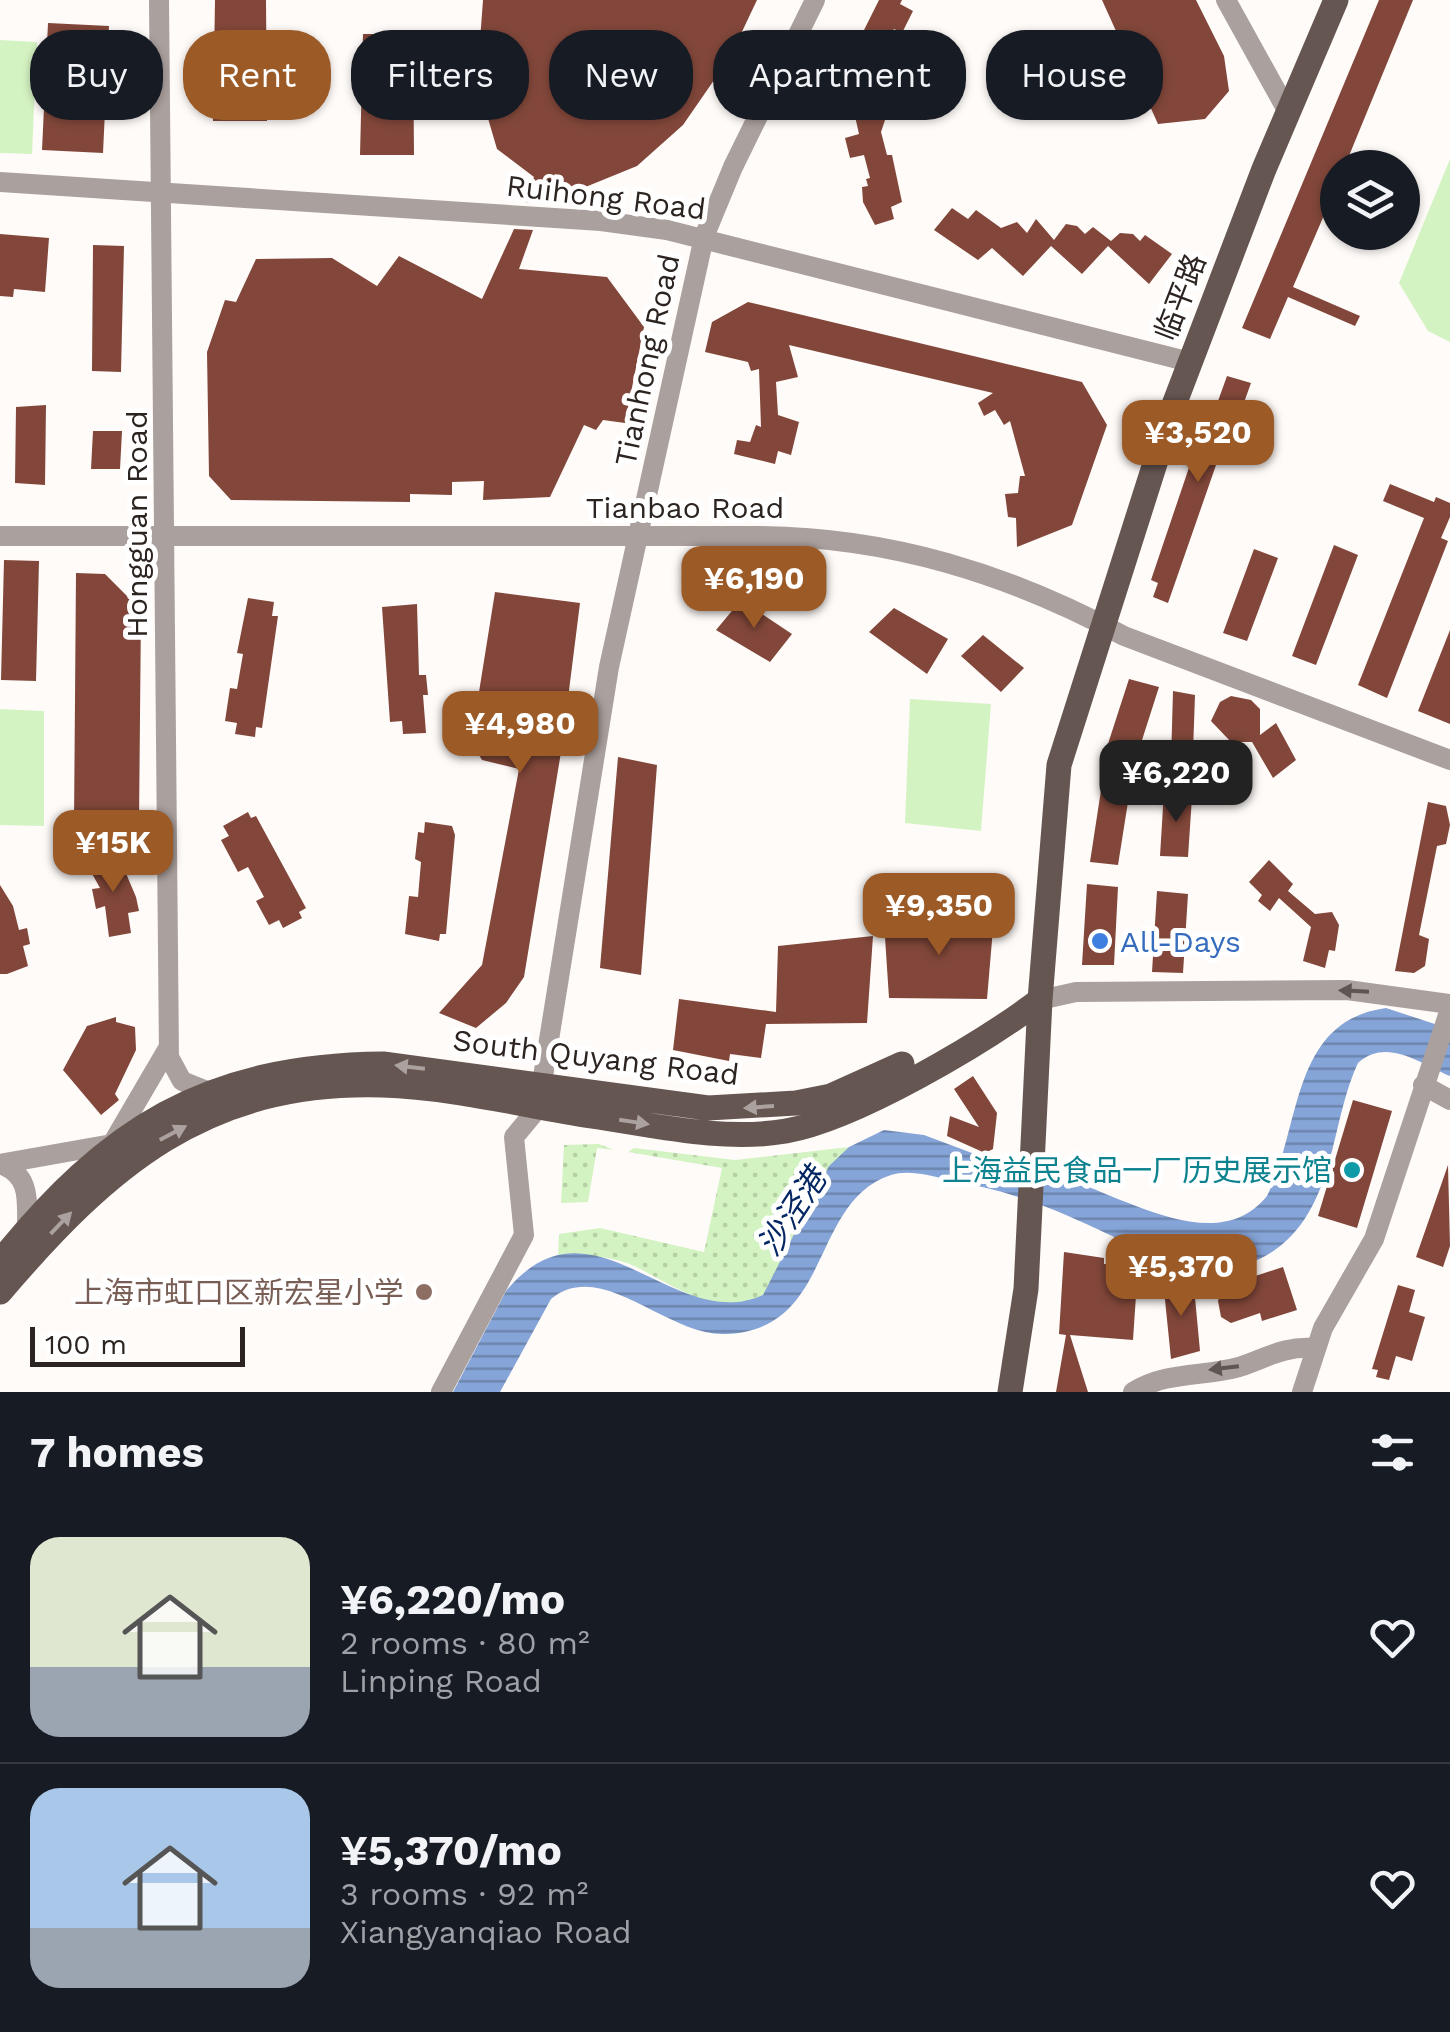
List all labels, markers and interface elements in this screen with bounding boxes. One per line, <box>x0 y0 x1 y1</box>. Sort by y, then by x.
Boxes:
chip: Buy <box>30 30 163 120</box>
chip: Rent <box>183 30 331 120</box>
chip: Filters <box>351 30 529 120</box>
chip: New <box>549 30 693 120</box>
chip: Apartment <box>713 30 966 120</box>
chip: House <box>986 30 1163 120</box>
map controls <box>1320 150 1420 250</box>
button: layers <box>1320 150 1420 250</box>
street label: Ruihong Road <box>504 167 708 227</box>
street label: 临平路 <box>1148 249 1212 345</box>
street label: Tianhong Road <box>607 251 687 469</box>
pin: ¥3,520 <box>1117 400 1279 485</box>
street label: Hongguan Road <box>119 410 154 638</box>
text: ¥3,520 <box>1144 413 1252 451</box>
street label: Tianbao Road <box>586 490 784 525</box>
pin: ¥6,190 <box>673 546 835 631</box>
text: ¥6,190 <box>703 559 805 597</box>
pin: ¥4,980 <box>439 691 601 776</box>
text: ¥4,980 <box>464 704 576 742</box>
pin: ¥6,220 <box>1095 740 1257 825</box>
text: ¥6,220 <box>1121 753 1231 791</box>
pin: ¥15K <box>54 810 172 895</box>
text: ¥15K <box>75 823 151 861</box>
pin: ¥9,350 <box>858 873 1020 958</box>
text: ¥9,350 <box>885 886 993 924</box>
place label: All-Days <box>1120 924 1241 959</box>
marker: All-Days <box>1089 930 1111 952</box>
one-way arrow <box>1337 983 1369 999</box>
street label: South Quyang Road <box>451 1022 741 1092</box>
one-way arrow <box>394 1059 426 1075</box>
one-way arrow <box>742 1099 774 1115</box>
one-way arrow <box>619 1115 651 1131</box>
one-way arrow <box>158 1125 187 1142</box>
place label: 上海益民食品一厂历史展示馆 <box>942 1153 1332 1188</box>
water label: 沙泾港 <box>750 1158 836 1263</box>
marker: 上海益民食品一厂历史展示馆 <box>1341 1159 1363 1181</box>
one-way arrow <box>49 1211 72 1235</box>
pin: ¥5,370 <box>1100 1234 1262 1319</box>
text: ¥5,370 <box>1128 1247 1234 1285</box>
place label: 上海市虹口区新宏星小学 <box>74 1275 404 1310</box>
marker: 上海市虹口区新宏星小学 <box>413 1281 435 1303</box>
scale bar <box>30 1322 245 1366</box>
text: 100 m <box>45 1328 127 1361</box>
one-way arrow <box>1207 1361 1239 1377</box>
icon: filters <box>1365 1425 1420 1480</box>
text: 7 homes <box>30 1428 204 1477</box>
text: ¥6,220/mo <box>340 1575 565 1624</box>
icon: home <box>110 1577 230 1697</box>
icon: heart <box>1365 1610 1420 1665</box>
text: 2 rooms · 80 m² <box>340 1624 590 1662</box>
text: Linping Road <box>340 1662 542 1700</box>
text: ¥5,370/mo <box>340 1826 562 1875</box>
icon: home <box>110 1828 230 1948</box>
icon: heart <box>1365 1861 1420 1916</box>
text: 3 rooms · 92 m² <box>340 1875 588 1913</box>
text: Xiangyanqiao Road <box>340 1913 632 1951</box>

